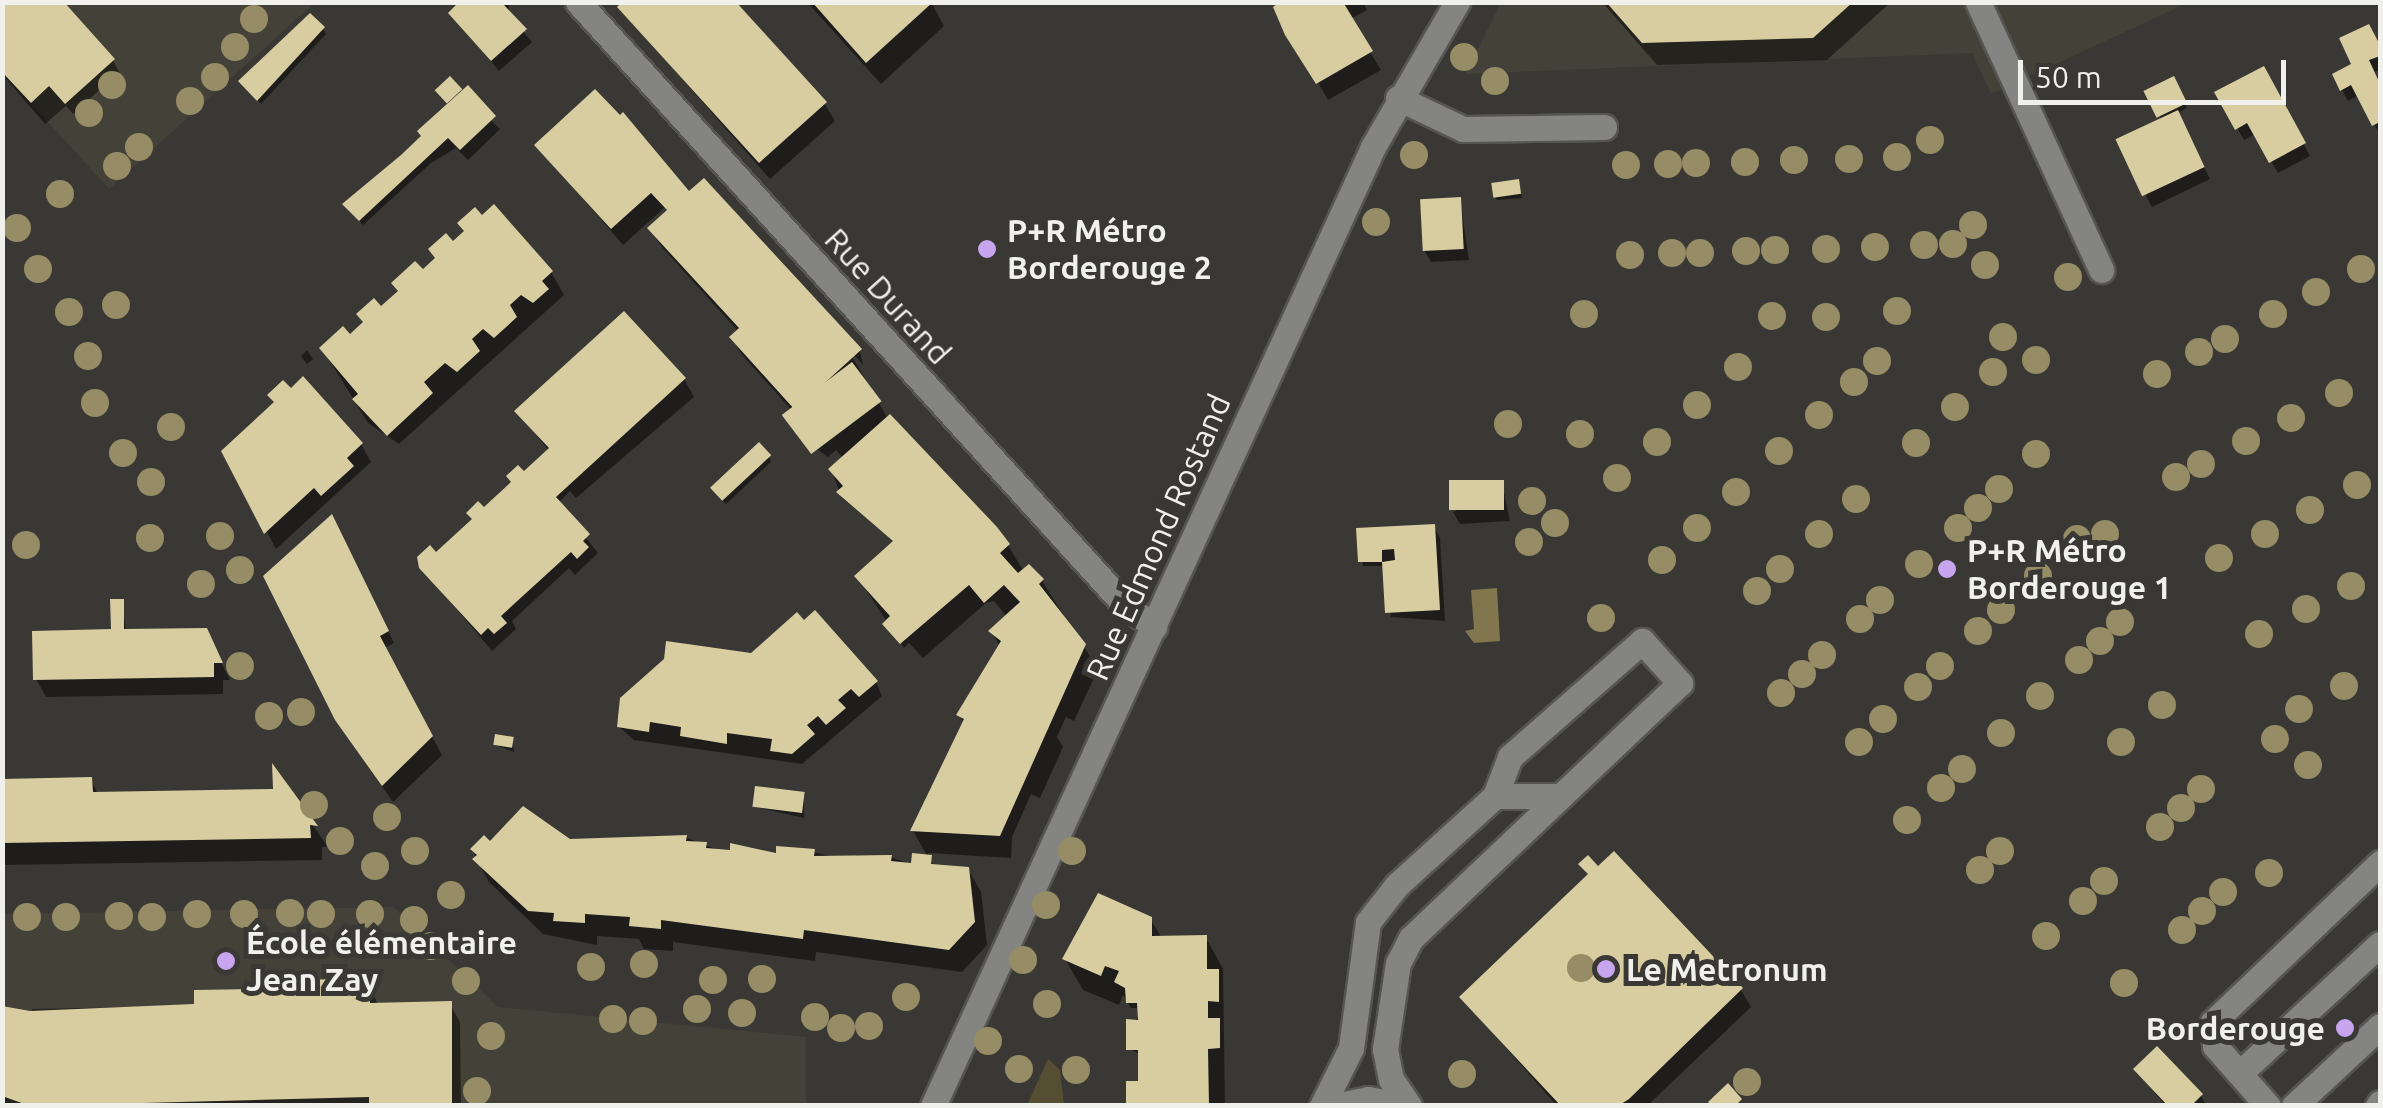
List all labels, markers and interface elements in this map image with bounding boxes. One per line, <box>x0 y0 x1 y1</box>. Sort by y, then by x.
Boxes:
scale bar <box>2023 40 2290 102</box>
text: 50 m <box>2035 60 2102 94</box>
place label: P+R Métro Borderouge 2 <box>1007 212 1212 287</box>
street label: Rue Durand <box>817 220 959 372</box>
marker: P+R Métro Borderouge 2 <box>976 238 998 260</box>
street label: Rue Edmond Rostand <box>1078 388 1238 686</box>
place label: P+R Métro Borderouge 1 <box>1967 532 2172 607</box>
marker: P+R Métro Borderouge 1 <box>1936 558 1958 580</box>
place label: École élémentaire Jean Zay <box>246 924 517 999</box>
marker: École élémentaire Jean Zay <box>215 950 237 972</box>
place label: Le Metronum <box>1626 950 1828 988</box>
marker: Le Metronum <box>1595 958 1617 980</box>
place label: Borderouge <box>2146 1009 2325 1047</box>
marker: Borderouge <box>2334 1017 2356 1039</box>

